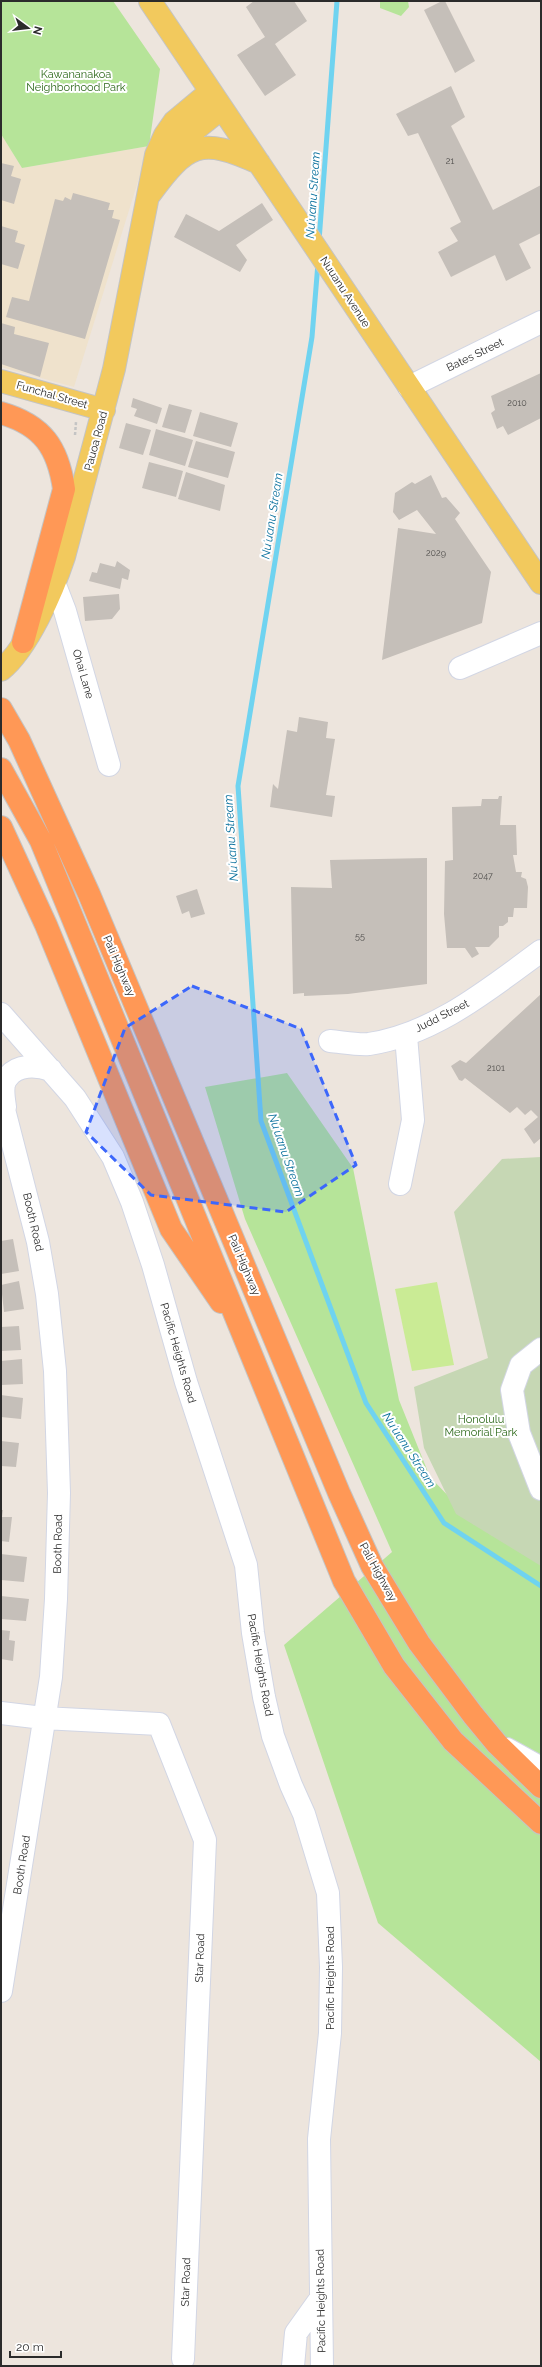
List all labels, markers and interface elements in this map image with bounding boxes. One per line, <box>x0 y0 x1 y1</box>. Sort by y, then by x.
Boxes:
north arrow <box>8 8 48 48</box>
text: N <box>30 25 45 36</box>
park label: Kawananakoa Neighborhood Park <box>26 68 126 94</box>
water label: Nuʻuanu Stream <box>303 151 323 239</box>
house number: 21 <box>446 156 454 166</box>
street label: Nuuanu Avenue <box>317 254 373 330</box>
street label: Bates Street <box>444 335 506 374</box>
street label: Funchal Street <box>15 379 89 411</box>
house number: 2010 <box>507 398 527 408</box>
street label: Pauoa Road <box>82 410 110 472</box>
water label: Nuʻuanu Stream <box>258 472 286 560</box>
house number: 2029 <box>426 548 446 558</box>
street label: Ohai Lane <box>70 648 96 701</box>
water label: Nuʻuanu Stream <box>221 794 241 882</box>
house number: 2047 <box>473 871 493 881</box>
house number: 55 <box>355 931 365 941</box>
street label: Pali Highway <box>100 933 138 999</box>
street label: Judd Street <box>413 997 471 1035</box>
house number: 2101 <box>487 1063 505 1073</box>
water label: Nuʻuanu Stream <box>265 1112 307 1198</box>
street label: Booth Road <box>20 1191 46 1253</box>
street label: Pali Highway <box>225 1232 263 1298</box>
street label: Pacific Heights Road <box>157 1301 199 1405</box>
water label: Nuʻuanu Stream <box>379 1410 439 1490</box>
park label: Honolulu Memorial Park <box>445 1413 518 1439</box>
street label: Booth Road <box>51 1514 65 1574</box>
street label: Pali Highway <box>357 1540 399 1604</box>
street label: Pacific Heights Road <box>245 1613 275 1717</box>
street label: Booth Road <box>11 1834 33 1895</box>
street label: Pacific Heights Road <box>324 1926 337 2030</box>
street label: Star Road <box>193 1933 207 1983</box>
street label: Pacific Heights Road <box>314 2249 328 2353</box>
street label: Star Road <box>179 2257 193 2307</box>
scale bar <box>10 2333 61 2359</box>
text: 20 m <box>16 2340 44 2354</box>

